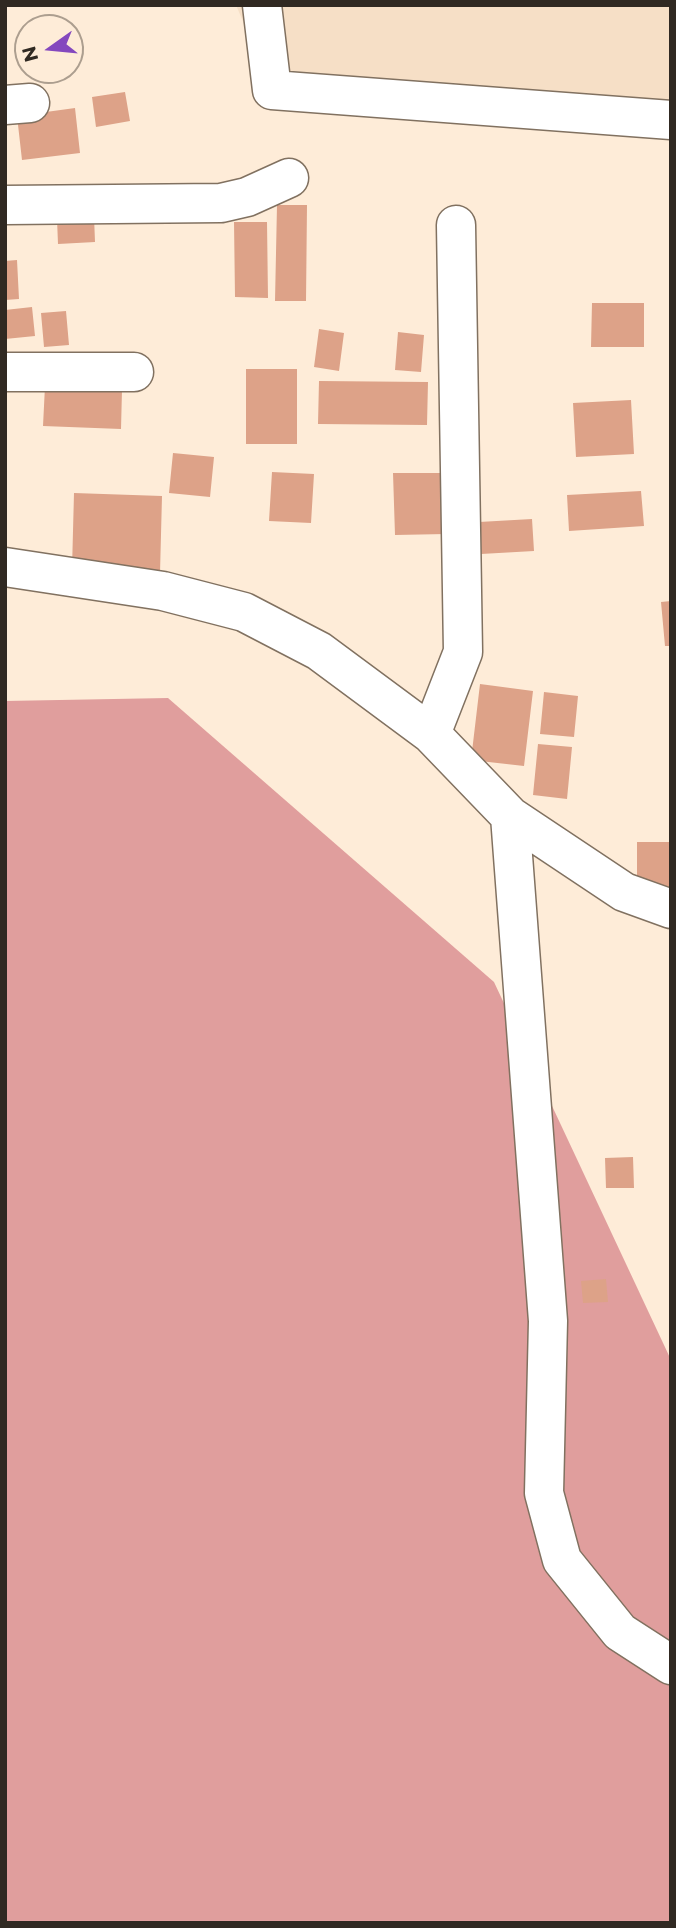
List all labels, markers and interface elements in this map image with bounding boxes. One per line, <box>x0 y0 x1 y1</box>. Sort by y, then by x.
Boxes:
north arrow <box>14 14 84 84</box>
text: N <box>17 44 43 64</box>

